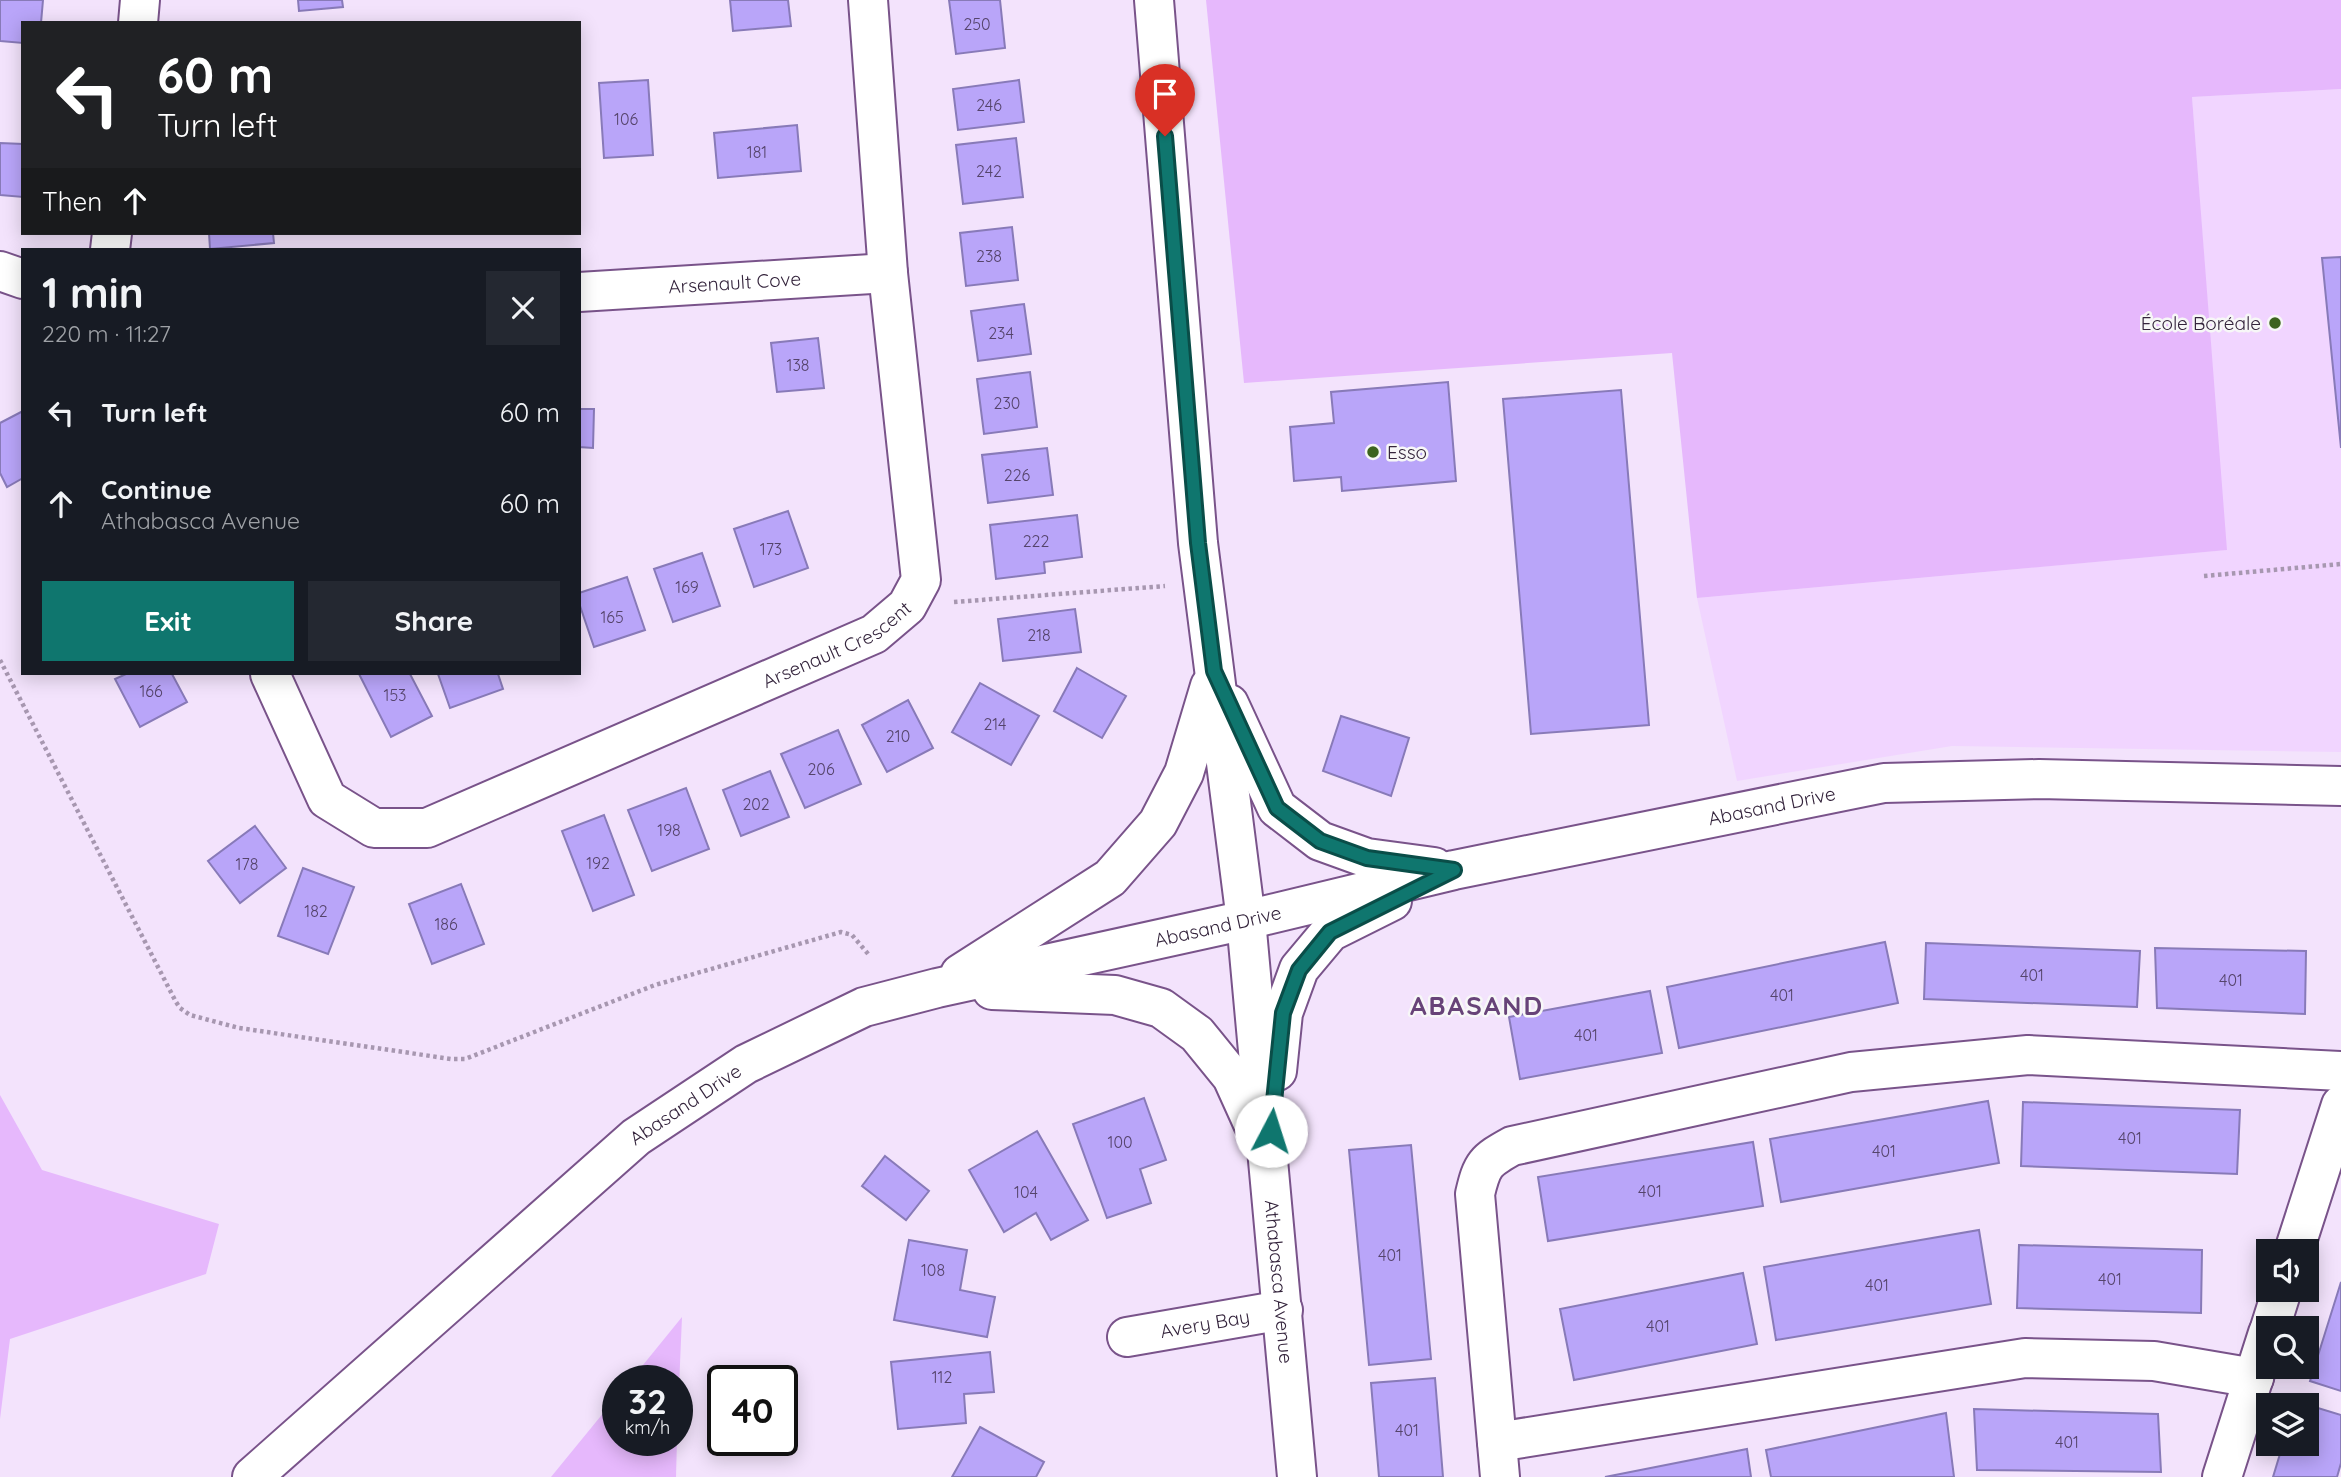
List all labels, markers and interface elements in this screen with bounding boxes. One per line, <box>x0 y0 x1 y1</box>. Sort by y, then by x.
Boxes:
house number: 250 <box>963 14 991 34</box>
text: 60 m <box>157 44 273 105</box>
icon: left <box>42 49 133 140</box>
pin <box>1135 64 1195 136</box>
icon: arrive <box>1146 75 1184 113</box>
house number: 246 <box>976 95 1002 115</box>
text: Turn left <box>157 105 278 145</box>
house number: 106 <box>614 109 638 129</box>
house number: 181 <box>747 142 767 162</box>
house number: 242 <box>976 161 1002 181</box>
icon: ahead <box>116 182 154 220</box>
text: Then <box>42 185 102 218</box>
house number: 238 <box>976 246 1002 266</box>
text: 1 min <box>42 266 144 319</box>
street label: Arsenault Cove <box>668 266 802 298</box>
button: close <box>486 271 560 345</box>
place label: École Boréale <box>2141 311 2261 335</box>
marker: École Boréale <box>2267 315 2283 331</box>
text: 220 m · 11:27 <box>42 319 171 348</box>
house number: 234 <box>988 323 1014 343</box>
house number: 138 <box>787 355 809 375</box>
house number: 230 <box>994 393 1020 413</box>
icon: left <box>42 394 80 432</box>
text: Turn left <box>101 396 208 429</box>
text: 60 m <box>500 396 560 429</box>
place label: Esso <box>1387 440 1427 464</box>
marker: Esso <box>1365 444 1381 460</box>
house number: 226 <box>1004 465 1031 485</box>
text: Continue <box>101 473 212 506</box>
icon: ahead <box>42 485 80 523</box>
text: 60 m <box>500 487 560 520</box>
text: Athabasca Avenue <box>101 506 300 535</box>
house number: 222 <box>1023 531 1049 551</box>
house number: 173 <box>760 539 782 559</box>
house number: 169 <box>675 577 699 597</box>
button: Exit <box>42 581 294 661</box>
button: Share <box>308 581 560 661</box>
street label: Arsenault Crescent <box>759 596 916 693</box>
house number: 165 <box>600 607 624 627</box>
house number: 218 <box>1027 625 1051 645</box>
house number: 166 <box>139 681 163 701</box>
house number: 153 <box>383 685 407 705</box>
house number: 214 <box>984 714 1006 734</box>
house number: 210 <box>886 726 910 746</box>
house number: 206 <box>808 759 835 779</box>
street label: Abasand Drive <box>1706 781 1838 830</box>
house number: 202 <box>742 794 770 814</box>
house number: 198 <box>657 820 681 840</box>
house number: 192 <box>586 853 610 873</box>
house number: 178 <box>236 854 258 874</box>
street label: Abasand Drive <box>1152 900 1284 952</box>
house number: 182 <box>304 901 328 921</box>
house number: 186 <box>434 914 458 934</box>
house number: 401 <box>2020 965 2044 985</box>
house number: 401 <box>2219 970 2243 990</box>
house number: 401 <box>1770 985 1794 1005</box>
district label: ABASAND <box>1410 989 1544 1022</box>
house number: 401 <box>1574 1025 1598 1045</box>
street label: Abasand Drive <box>625 1059 746 1150</box>
position arrow <box>1234 1094 1308 1168</box>
house number: 401 <box>2118 1128 2142 1148</box>
house number: 100 <box>1108 1132 1132 1152</box>
house number: 401 <box>1872 1141 1896 1161</box>
house number: 401 <box>1638 1181 1662 1201</box>
house number: 104 <box>1014 1182 1038 1202</box>
street label: Athabasca Avenue <box>1260 1199 1299 1365</box>
map controls <box>2256 1239 2319 1456</box>
button: sound <box>2256 1239 2319 1302</box>
house number: 401 <box>1378 1245 1402 1265</box>
house number: 108 <box>921 1260 945 1280</box>
house number: 401 <box>2098 1269 2122 1289</box>
house number: 401 <box>1865 1275 1889 1295</box>
street label: Avery Bay <box>1158 1304 1251 1343</box>
house number: 401 <box>1646 1316 1670 1336</box>
button: search <box>2256 1316 2319 1379</box>
speed limit sign: 40 <box>707 1365 798 1456</box>
house number: 112 <box>932 1367 952 1387</box>
text: 32 <box>628 1379 667 1423</box>
button: layers <box>2256 1393 2319 1456</box>
text: km/h <box>625 1416 670 1439</box>
house number: 401 <box>1395 1420 1419 1440</box>
house number: 401 <box>2055 1432 2079 1452</box>

